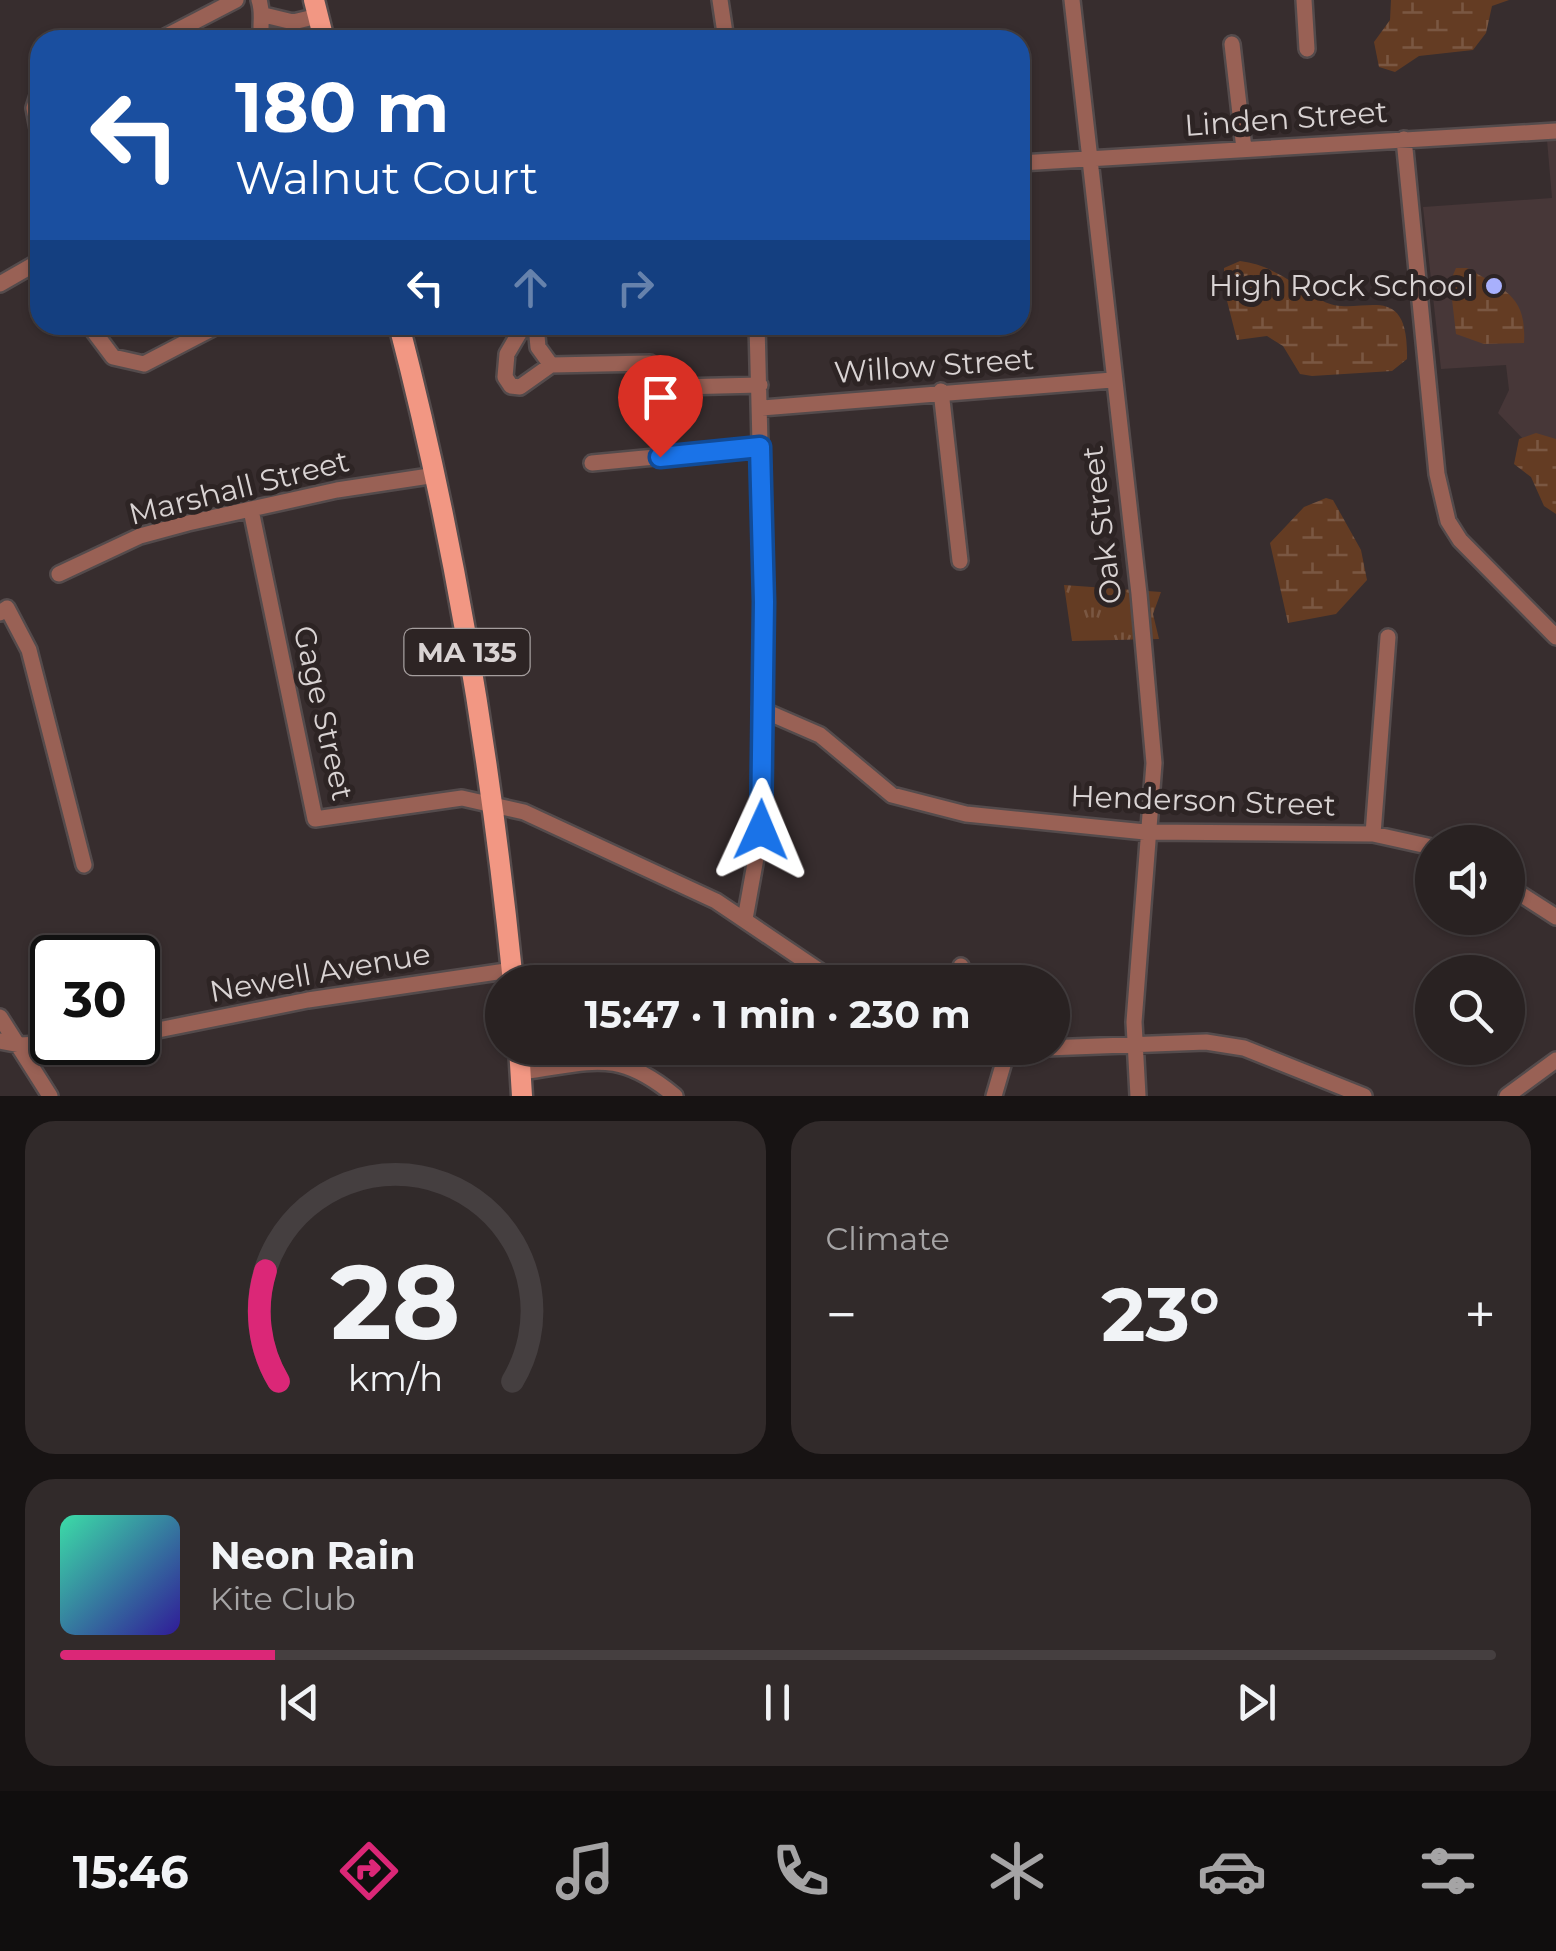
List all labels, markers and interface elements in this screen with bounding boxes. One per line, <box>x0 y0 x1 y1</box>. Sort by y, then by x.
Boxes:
text: 180 m <box>235 64 449 150</box>
icon: left <box>70 70 200 200</box>
street label: Linden Street <box>1183 93 1389 144</box>
text: Walnut Court <box>235 150 538 205</box>
icon: left <box>398 260 453 315</box>
icon: ahead <box>503 260 558 315</box>
icon: right <box>608 260 663 315</box>
place label: High Rock School <box>1209 267 1474 304</box>
marker: High Rock School <box>1483 275 1505 297</box>
street label: Willow Street <box>833 340 1035 391</box>
pin <box>618 355 703 458</box>
icon: arrive <box>633 370 688 425</box>
street label: Marshall Street <box>125 442 353 533</box>
street label: Oak Street <box>1073 444 1130 606</box>
street label: Gage Street <box>285 622 362 804</box>
road number: MA 135 <box>404 629 530 675</box>
street label: Henderson Street <box>1070 777 1336 824</box>
position arrow <box>709 778 813 882</box>
map controls <box>1415 825 1525 1065</box>
button: sound <box>1415 825 1525 935</box>
speed limit sign: 30 <box>30 935 160 1065</box>
street label: Newell Avenue <box>207 935 433 1010</box>
button: search <box>1415 955 1525 1065</box>
text: 15:47 · 1 min · 230 m <box>584 991 971 1038</box>
text: Climate <box>826 1219 950 1258</box>
text: 28 <box>330 1238 460 1365</box>
text: 23° <box>1101 1268 1220 1360</box>
text: − <box>826 1281 857 1348</box>
text: + <box>1464 1281 1496 1348</box>
text: km/h <box>348 1356 443 1400</box>
text: Neon Rain <box>210 1532 415 1579</box>
text: Kite Club <box>210 1579 356 1618</box>
icon: previous <box>272 1675 327 1730</box>
icon: pause <box>750 1675 805 1730</box>
icon: next <box>1229 1675 1284 1730</box>
icon: directions <box>334 1836 404 1906</box>
icon: music <box>550 1836 620 1906</box>
icon: phone <box>766 1836 836 1906</box>
icon: climate <box>982 1836 1052 1906</box>
icon: car <box>1197 1836 1267 1906</box>
icon: filters <box>1413 1836 1483 1906</box>
text: 15:46 <box>73 1844 189 1899</box>

